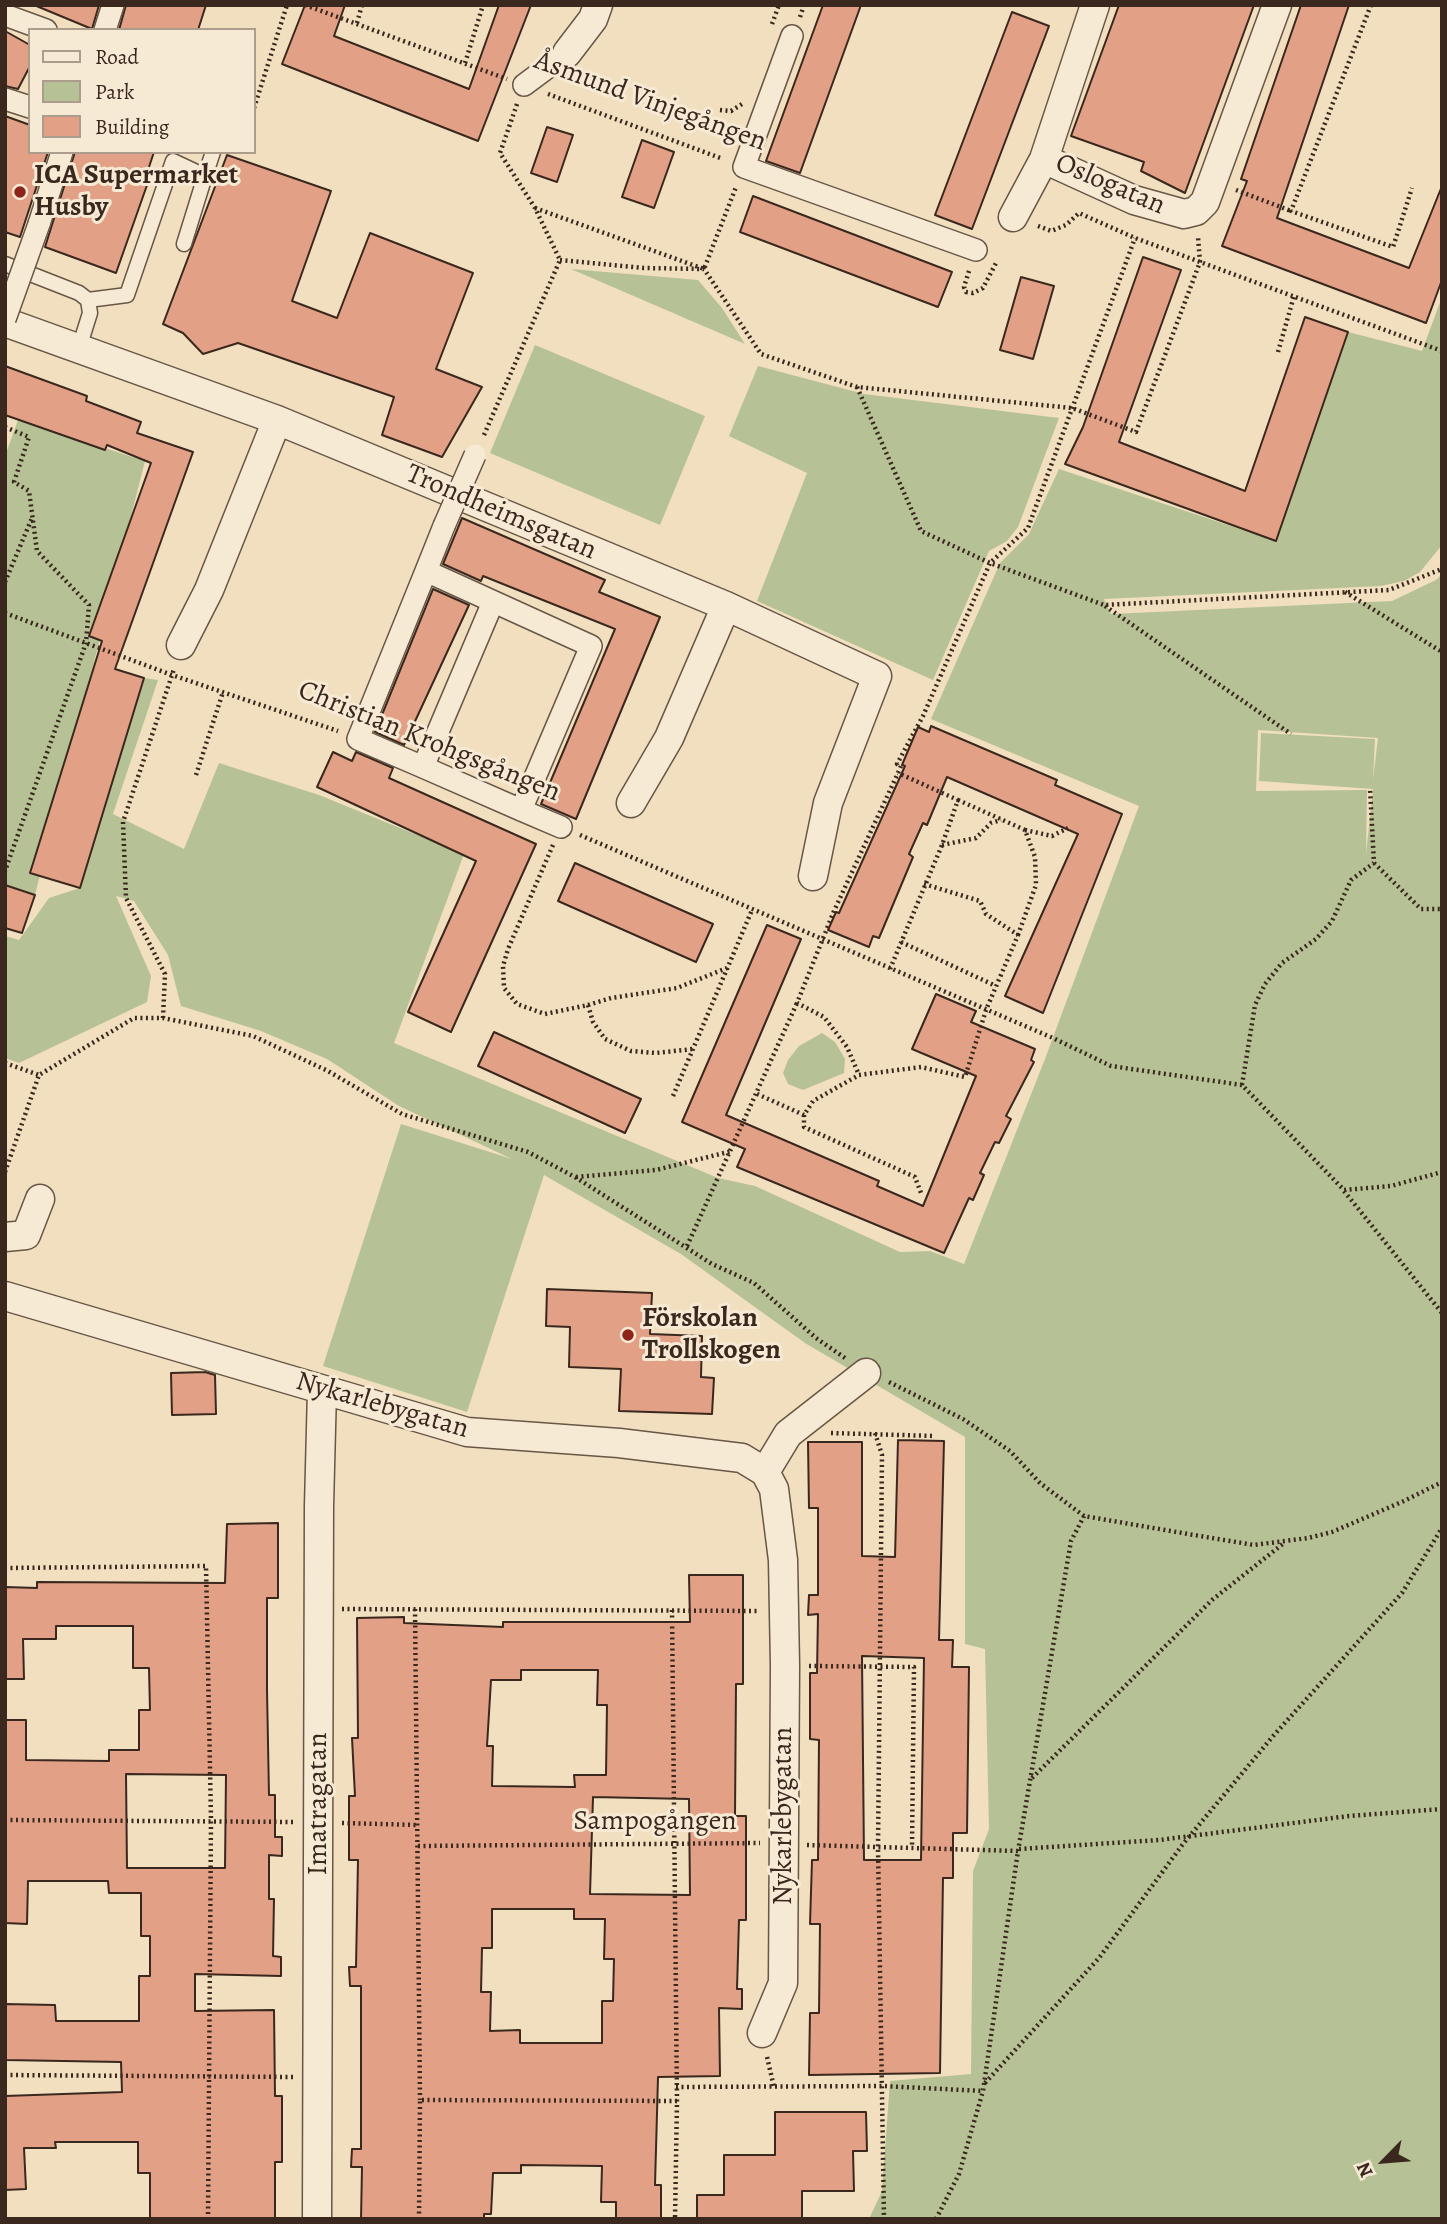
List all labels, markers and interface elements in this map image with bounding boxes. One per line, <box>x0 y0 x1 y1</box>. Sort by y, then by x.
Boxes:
legend <box>28 28 256 154</box>
text: Road <box>95 43 139 71</box>
street label: Åsmund Vinjegången <box>529 44 771 160</box>
text: Park <box>95 78 134 106</box>
text: Building <box>95 113 169 141</box>
street label: Oslogatan <box>1050 147 1170 223</box>
place label: ICA Supermarket Husby <box>34 159 238 225</box>
marker: ICA Supermarket Husby <box>12 184 28 200</box>
street label: Trondheimsgatan <box>401 458 601 568</box>
street label: Christian Krohgsgången <box>293 674 565 810</box>
place label: Förskolan Trollskogen <box>642 1302 781 1368</box>
marker: Förskolan Trollskogen <box>620 1327 636 1343</box>
street label: Nykarlebygatan <box>292 1365 472 1447</box>
street label: Nykarlebygatan <box>767 1727 801 1905</box>
street label: Imatragatan <box>302 1732 336 1876</box>
street label: Sampogången <box>573 1805 737 1839</box>
north arrow <box>1349 2126 1419 2196</box>
text: N <box>1350 2158 1380 2182</box>

